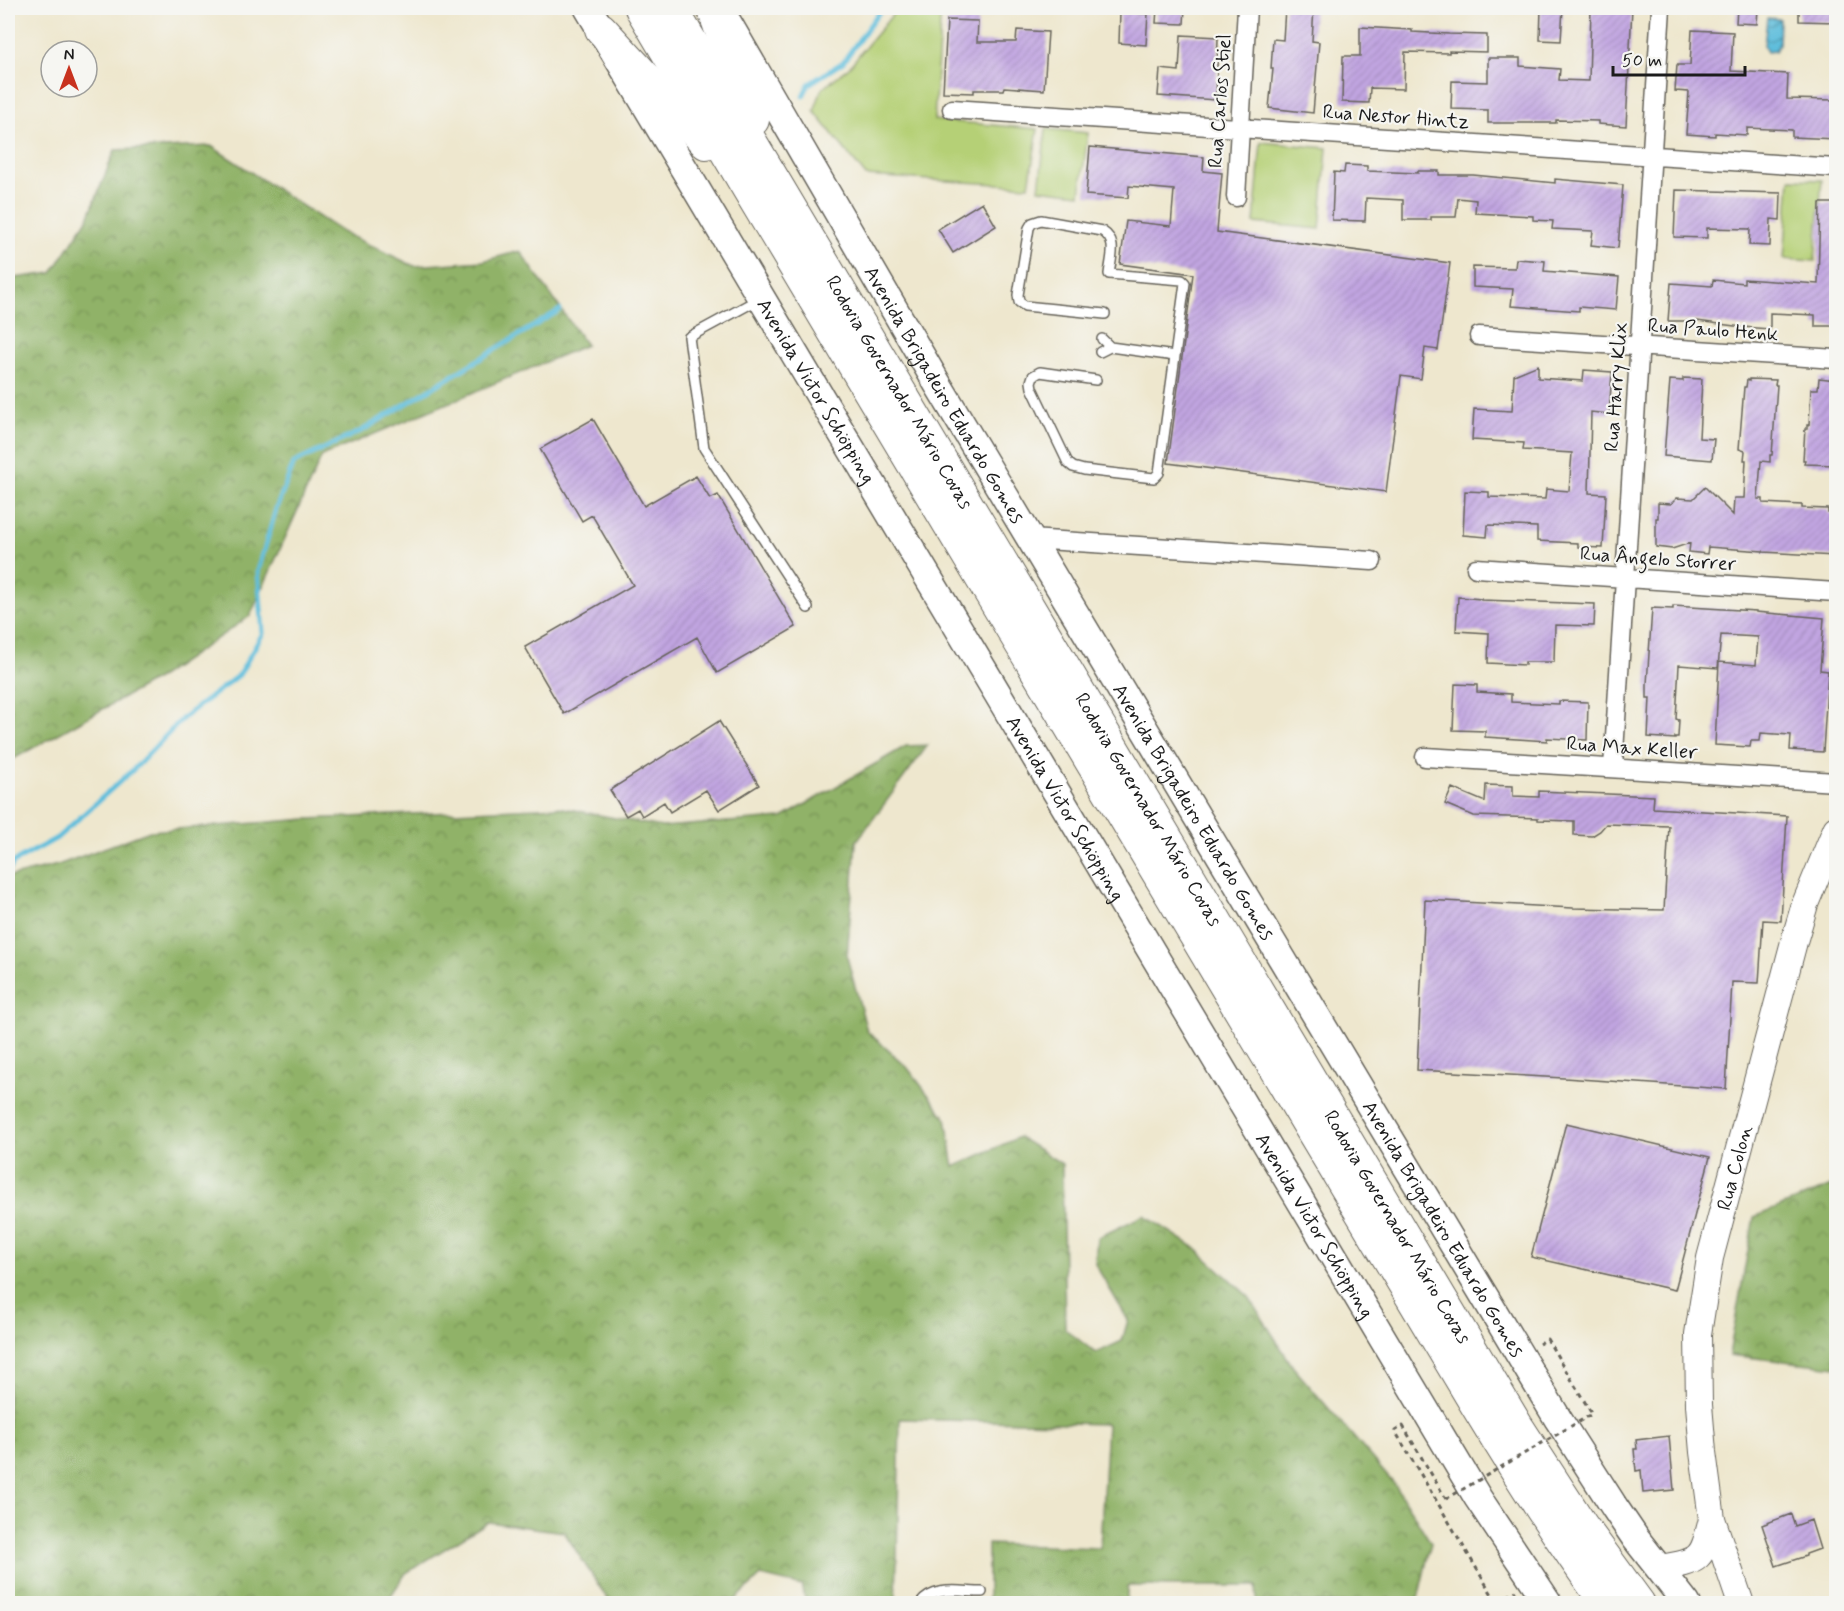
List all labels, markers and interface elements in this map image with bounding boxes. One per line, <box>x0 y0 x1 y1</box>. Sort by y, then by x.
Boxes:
street label: Rua Carlos Stiel <box>1202 33 1239 169</box>
north arrow <box>39 39 99 99</box>
scale bar <box>1613 39 1745 77</box>
text: N <box>64 45 74 66</box>
text: 50 m <box>1622 49 1662 73</box>
street label: Rua Nestor Hintz <box>1322 99 1470 136</box>
street label: Avenida Brigadeiro Eduardo Gomes <box>857 261 1030 529</box>
street label: Rodovia Governador Mário Covas <box>819 271 979 515</box>
street label: Avenida Victor Schöpping <box>750 294 881 489</box>
street label: Rua Paulo Henk <box>1647 312 1779 349</box>
street label: Rua Harry Klix <box>1599 321 1635 453</box>
street label: Rua Ângelo Storrer <box>1579 541 1738 580</box>
street label: Avenida Brigadeiro Eduardo Gomes <box>1105 679 1280 946</box>
street label: Rodovia Governador Mário Covas <box>1068 688 1228 932</box>
street label: Avenida Victor Schöpping <box>999 711 1130 907</box>
street label: Rua Max Keller <box>1565 730 1699 767</box>
street label: Avenida Brigadeiro Eduardo Gomes <box>1355 1096 1530 1363</box>
street label: Rodovia Governador Mário Covas <box>1317 1105 1477 1349</box>
street label: Rua Colon <box>1711 1122 1760 1214</box>
street label: Avenida Victor Schöpping <box>1248 1128 1380 1324</box>

